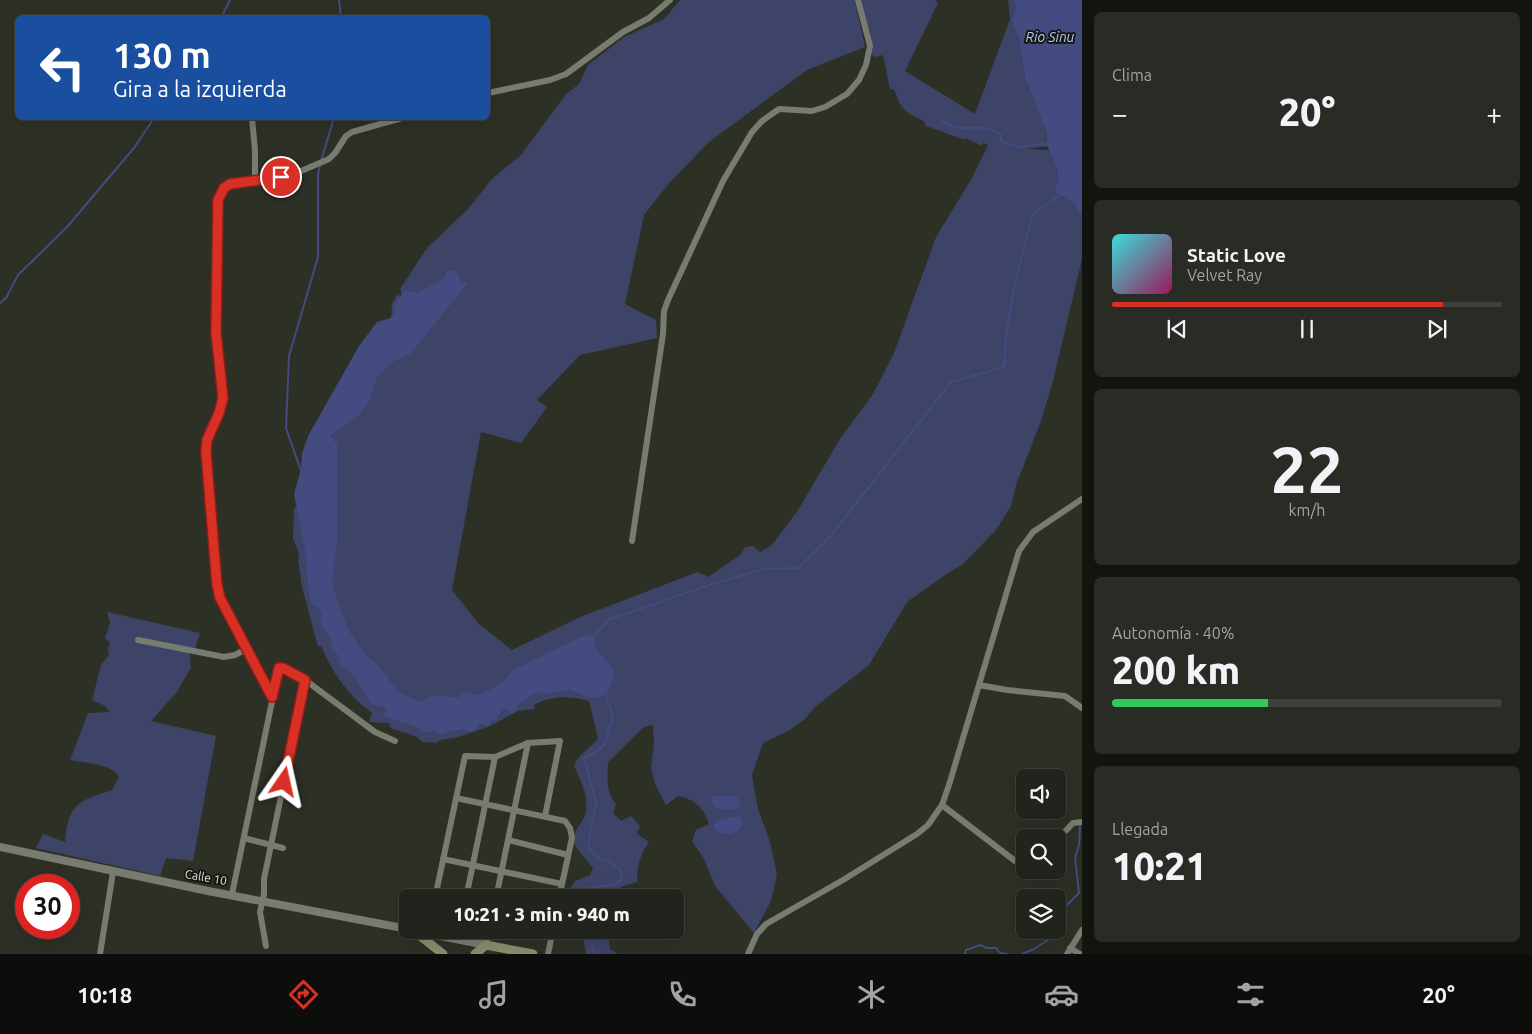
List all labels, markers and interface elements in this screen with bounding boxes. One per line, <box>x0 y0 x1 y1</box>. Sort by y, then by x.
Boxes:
water label: Rio Sinu <box>1026 29 1075 45</box>
icon: left <box>30 35 95 100</box>
text: 130 m <box>113 35 211 75</box>
text: Clima <box>1112 66 1152 84</box>
text: Gira a la izquierda <box>113 76 287 101</box>
text: 20° <box>1279 91 1335 133</box>
text: − <box>1112 98 1128 129</box>
text: + <box>1486 98 1502 129</box>
pin <box>260 156 302 198</box>
icon: arrive <box>267 163 295 191</box>
text: Static Love <box>1187 244 1286 266</box>
text: Velvet Ray <box>1187 266 1262 284</box>
icon: previous <box>1163 315 1191 343</box>
icon: pause <box>1293 315 1321 343</box>
icon: next <box>1423 315 1451 343</box>
text: 22 <box>1270 432 1344 505</box>
text: km/h <box>1289 501 1325 519</box>
text: Autonomía · 40% <box>1112 624 1234 642</box>
text: 200 km <box>1112 649 1240 691</box>
position arrow <box>257 755 309 807</box>
map controls <box>1016 769 1066 939</box>
button: sound <box>1016 769 1066 819</box>
text: Llegada <box>1112 820 1168 838</box>
button: search <box>1016 829 1066 879</box>
text: 10:21 <box>1112 845 1207 887</box>
street label: Calle 10 <box>184 867 228 887</box>
speed limit sign: 30 <box>15 874 80 939</box>
button: layers <box>1016 889 1066 939</box>
text: 10:21 · 3 min · 940 m <box>453 903 630 925</box>
icon: directions <box>286 977 321 1012</box>
icon: music <box>476 977 511 1012</box>
icon: phone <box>665 977 700 1012</box>
icon: climate <box>854 977 889 1012</box>
icon: car <box>1044 977 1079 1012</box>
icon: filters <box>1233 977 1268 1012</box>
text: 10:18 <box>77 982 132 1007</box>
text: 20° <box>1422 982 1455 1007</box>

